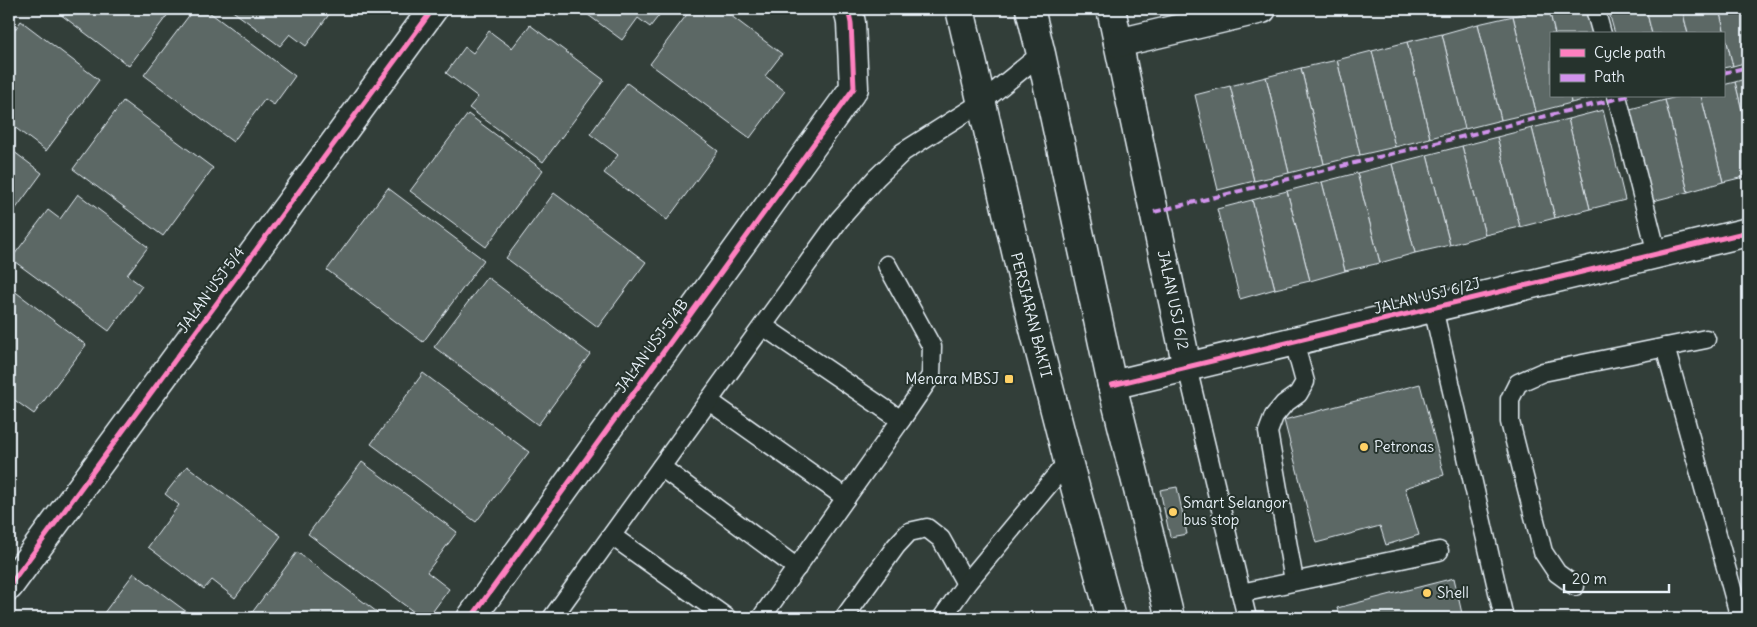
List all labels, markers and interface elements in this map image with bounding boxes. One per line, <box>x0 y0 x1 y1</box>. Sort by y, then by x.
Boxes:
legend <box>1550 32 1724 98</box>
text: Cycle path <box>1594 43 1666 62</box>
text: Path <box>1594 67 1625 86</box>
street label: JALAN USJ 5/4 <box>173 243 248 336</box>
street label: JALAN USJ 6/2 <box>1154 248 1193 351</box>
street label: PERSIARAN BAKTI <box>1007 250 1056 379</box>
street label: JALAN USJ 6/2J <box>1372 273 1482 318</box>
street label: JALAN USJ 5/4B <box>611 295 692 396</box>
place label: Menara MBSJ <box>905 369 999 388</box>
marker: Menara MBSJ <box>1003 373 1015 385</box>
place label: Petronas <box>1374 437 1434 456</box>
marker: Petronas <box>1358 441 1370 453</box>
place label: Smart Selangor bus stop <box>1183 493 1288 529</box>
marker: Smart Selangor bus stop <box>1167 506 1179 518</box>
scale bar <box>1564 562 1670 594</box>
text: 20 m <box>1572 569 1607 588</box>
place label: Shell <box>1437 583 1469 602</box>
marker: Shell <box>1421 587 1433 599</box>

